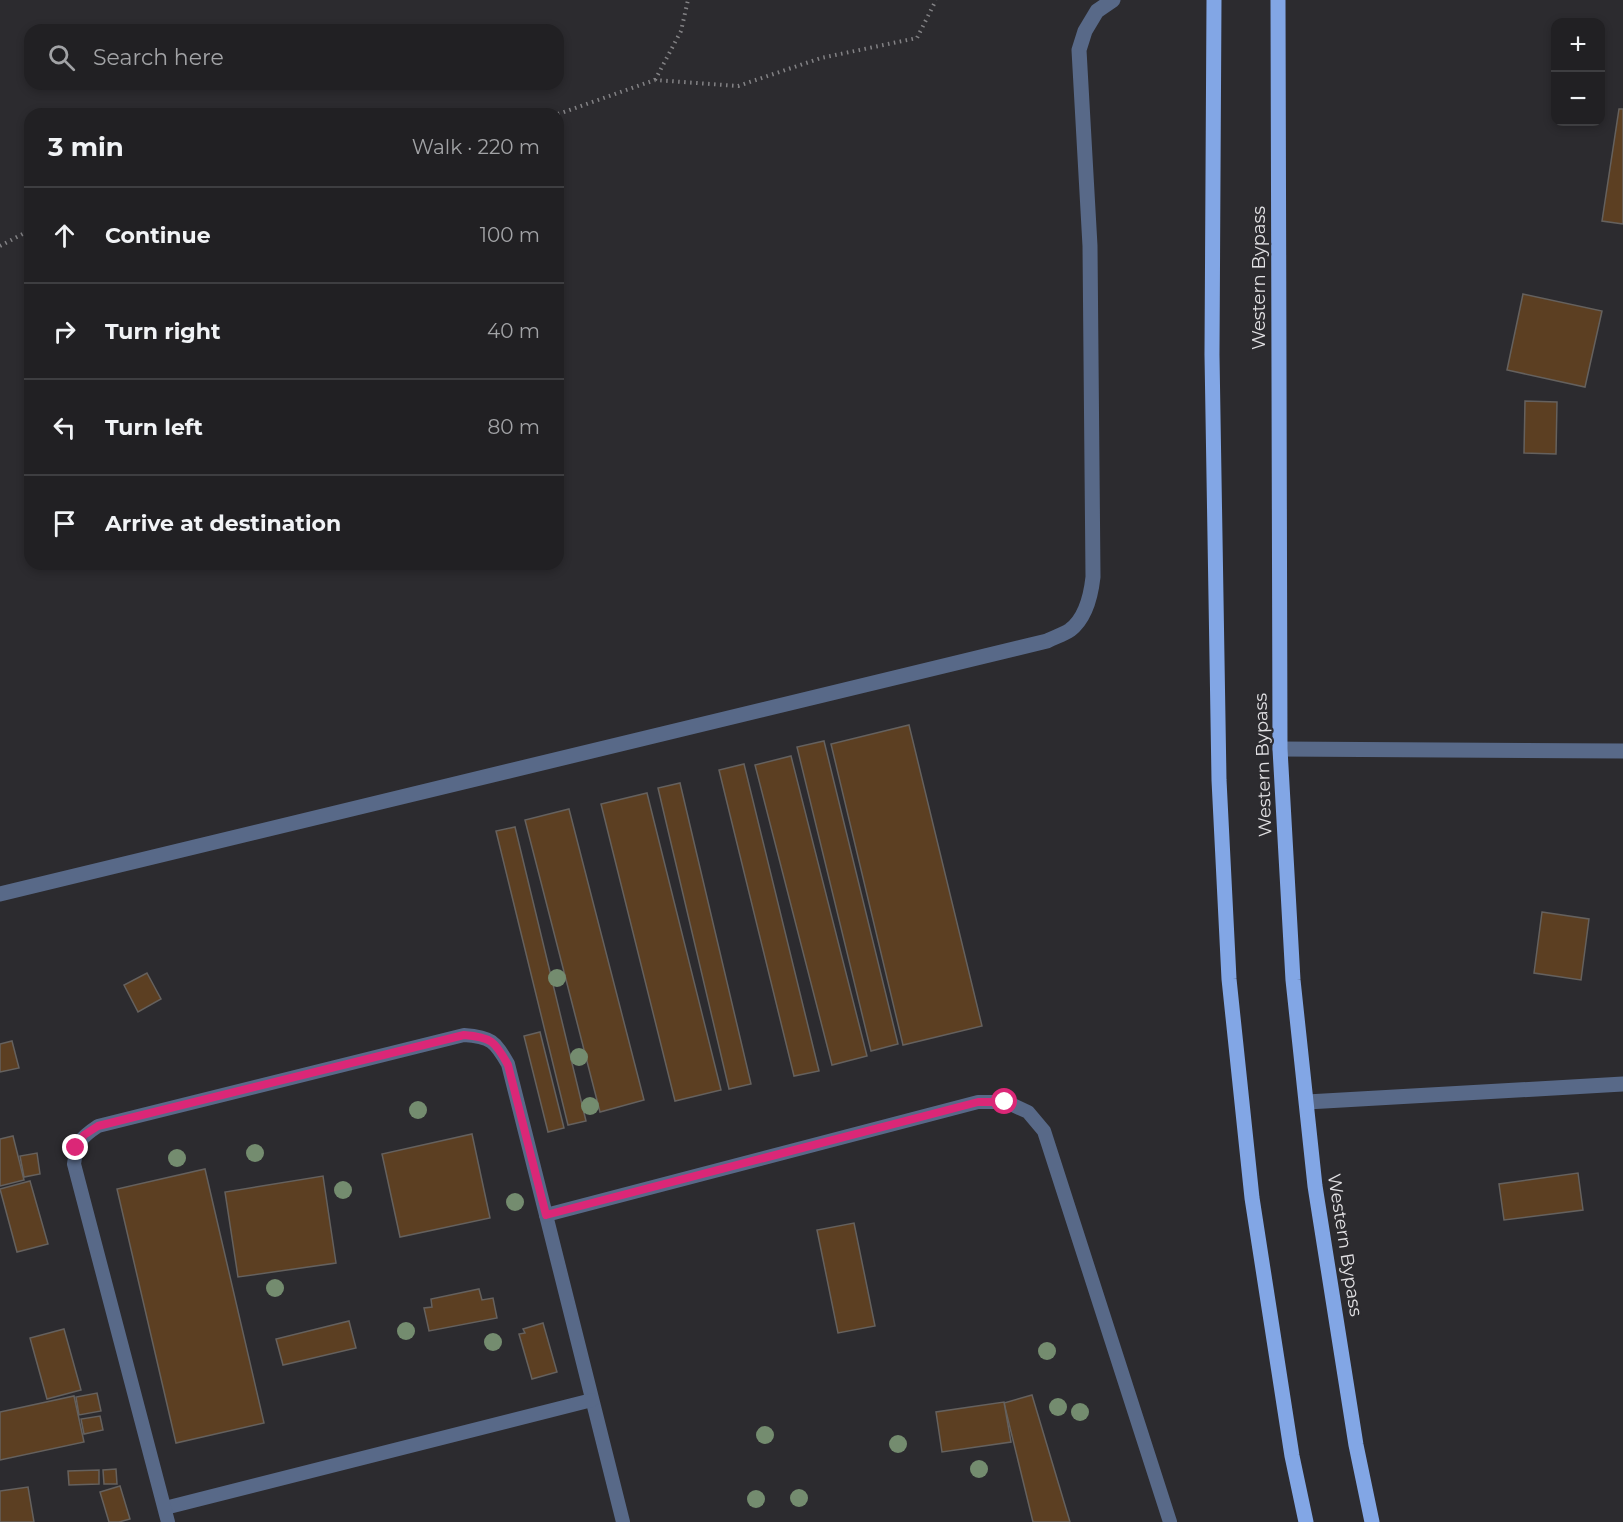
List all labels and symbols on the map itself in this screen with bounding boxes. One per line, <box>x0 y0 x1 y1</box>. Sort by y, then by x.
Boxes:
street label: Western Bypass <box>1248 206 1270 350</box>
street label: Western Bypass <box>1249 692 1277 837</box>
route start <box>991 1088 1017 1114</box>
route end <box>62 1134 88 1160</box>
street label: Western Bypass <box>1323 1172 1367 1318</box>

